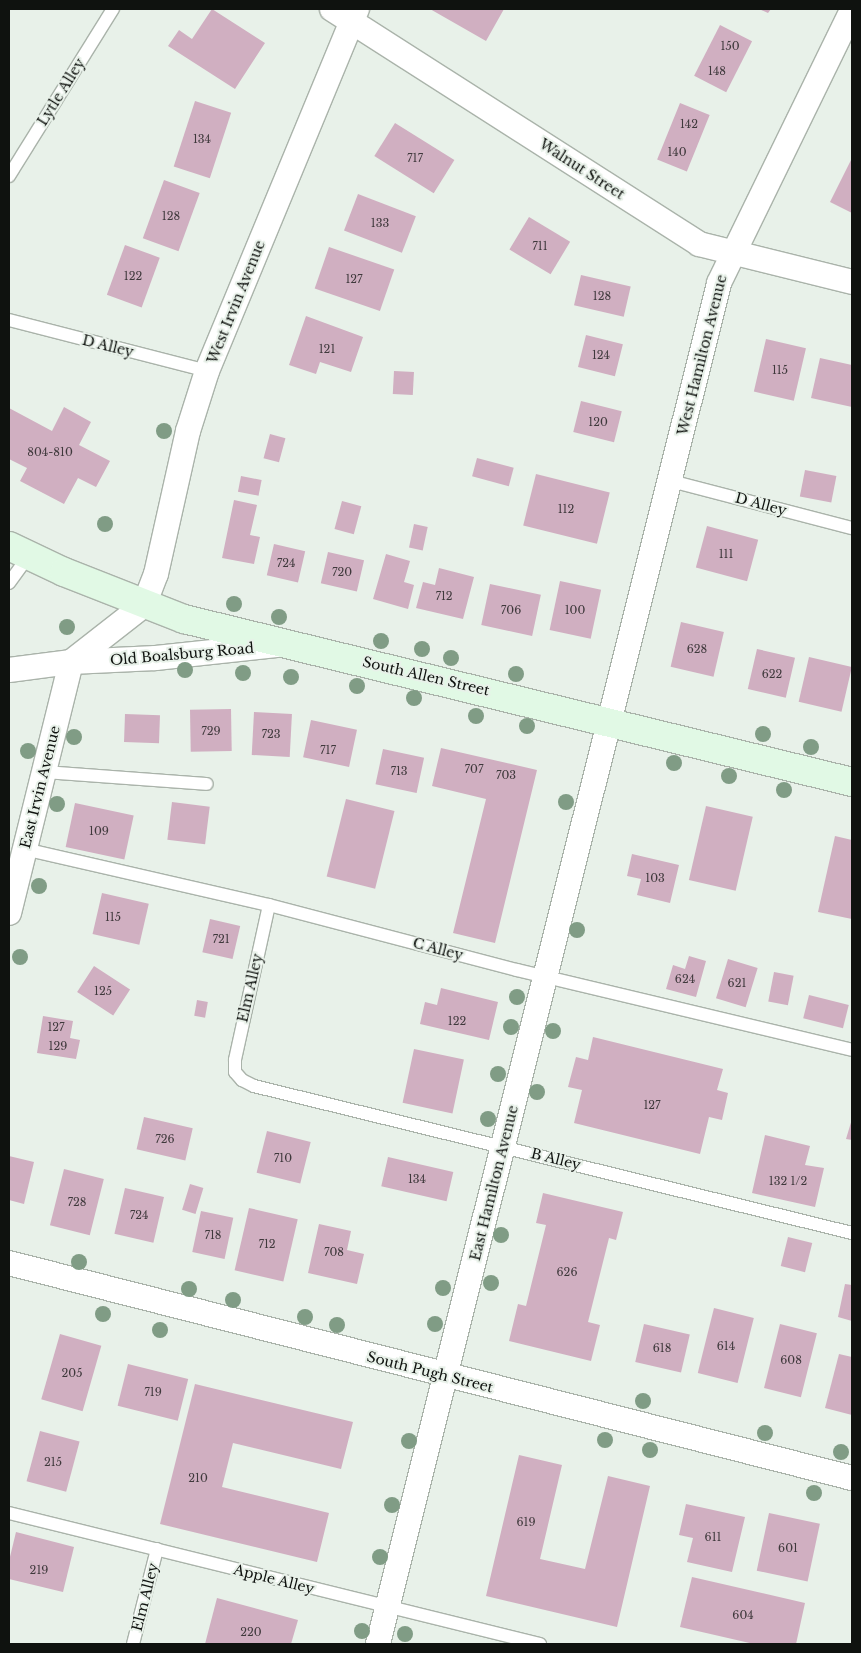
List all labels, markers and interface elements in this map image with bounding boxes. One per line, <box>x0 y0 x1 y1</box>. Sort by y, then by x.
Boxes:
house number: 150 <box>720 39 740 53</box>
street label: Lytle Alley <box>34 55 88 129</box>
house number: 148 <box>708 64 726 78</box>
house number: 142 <box>680 117 698 131</box>
house number: 134 <box>193 132 211 146</box>
street label: Walnut Street <box>536 135 628 203</box>
house number: 140 <box>667 145 687 159</box>
house number: 717 <box>407 151 423 165</box>
house number: 128 <box>162 209 180 223</box>
house number: 133 <box>371 216 389 230</box>
street label: West Irvin Avenue <box>204 238 268 366</box>
house number: 711 <box>532 239 548 253</box>
house number: 122 <box>124 269 142 283</box>
house number: 127 <box>345 272 363 286</box>
street label: West Hamilton Avenue <box>674 273 730 437</box>
house number: 128 <box>593 289 611 303</box>
street label: D Alley <box>80 331 136 361</box>
house number: 121 <box>319 342 335 356</box>
house number: 124 <box>592 348 610 362</box>
house number: 115 <box>772 363 788 377</box>
house number: 120 <box>588 415 608 429</box>
house number: 804-810 <box>27 445 73 459</box>
street label: D Alley <box>733 489 789 519</box>
house number: 112 <box>558 502 574 516</box>
house number: 111 <box>719 547 733 561</box>
house number: 724 <box>277 556 295 570</box>
house number: 720 <box>332 565 352 579</box>
house number: 712 <box>435 589 453 603</box>
house number: 706 <box>501 603 521 617</box>
house number: 100 <box>565 603 585 617</box>
street label: Old Boalsburg Road <box>109 639 255 669</box>
house number: 628 <box>687 642 707 656</box>
street label: South Allen Street <box>361 653 491 699</box>
house number: 622 <box>762 667 782 681</box>
street label: East Irvin Avenue <box>17 724 63 850</box>
house number: 729 <box>201 724 221 738</box>
house number: 723 <box>261 727 281 741</box>
house number: 717 <box>320 743 336 757</box>
house number: 707 <box>465 762 483 776</box>
house number: 713 <box>390 764 408 778</box>
house number: 703 <box>496 768 516 782</box>
house number: 109 <box>89 824 109 838</box>
house number: 103 <box>645 871 665 885</box>
house number: 115 <box>105 910 121 924</box>
house number: 721 <box>212 932 230 946</box>
street label: C Alley <box>411 934 465 964</box>
street label: Elm Alley <box>234 952 266 1024</box>
house number: 624 <box>675 972 695 986</box>
house number: 621 <box>728 976 746 990</box>
house number: 125 <box>94 984 112 998</box>
house number: 122 <box>448 1014 466 1028</box>
house number: 127 <box>47 1020 65 1034</box>
house number: 129 <box>49 1039 67 1053</box>
house number: 127 <box>643 1098 661 1112</box>
street label: East Hamilton Avenue <box>466 1103 522 1263</box>
house number: 726 <box>155 1132 175 1146</box>
street label: B Alley <box>529 1145 583 1173</box>
house number: 710 <box>274 1151 292 1165</box>
house number: 134 <box>408 1172 426 1186</box>
house number: 132 1/2 <box>769 1174 807 1188</box>
house number: 728 <box>68 1195 86 1209</box>
house number: 724 <box>130 1208 148 1222</box>
house number: 718 <box>204 1228 222 1242</box>
house number: 712 <box>258 1237 276 1251</box>
house number: 708 <box>324 1245 344 1259</box>
house number: 626 <box>557 1265 577 1279</box>
house number: 614 <box>717 1339 735 1353</box>
house number: 618 <box>653 1341 671 1355</box>
street label: South Pugh Street <box>365 1348 495 1396</box>
house number: 608 <box>780 1353 802 1367</box>
house number: 205 <box>62 1366 82 1380</box>
house number: 719 <box>144 1385 162 1399</box>
house number: 215 <box>44 1455 62 1469</box>
house number: 210 <box>188 1471 208 1485</box>
house number: 619 <box>516 1515 536 1529</box>
house number: 611 <box>705 1530 721 1544</box>
house number: 601 <box>778 1541 798 1555</box>
street label: Elm Alley <box>128 1561 162 1633</box>
street label: Apple Alley <box>232 1561 316 1597</box>
house number: 219 <box>30 1563 48 1577</box>
house number: 604 <box>732 1608 754 1622</box>
house number: 220 <box>240 1625 262 1639</box>

